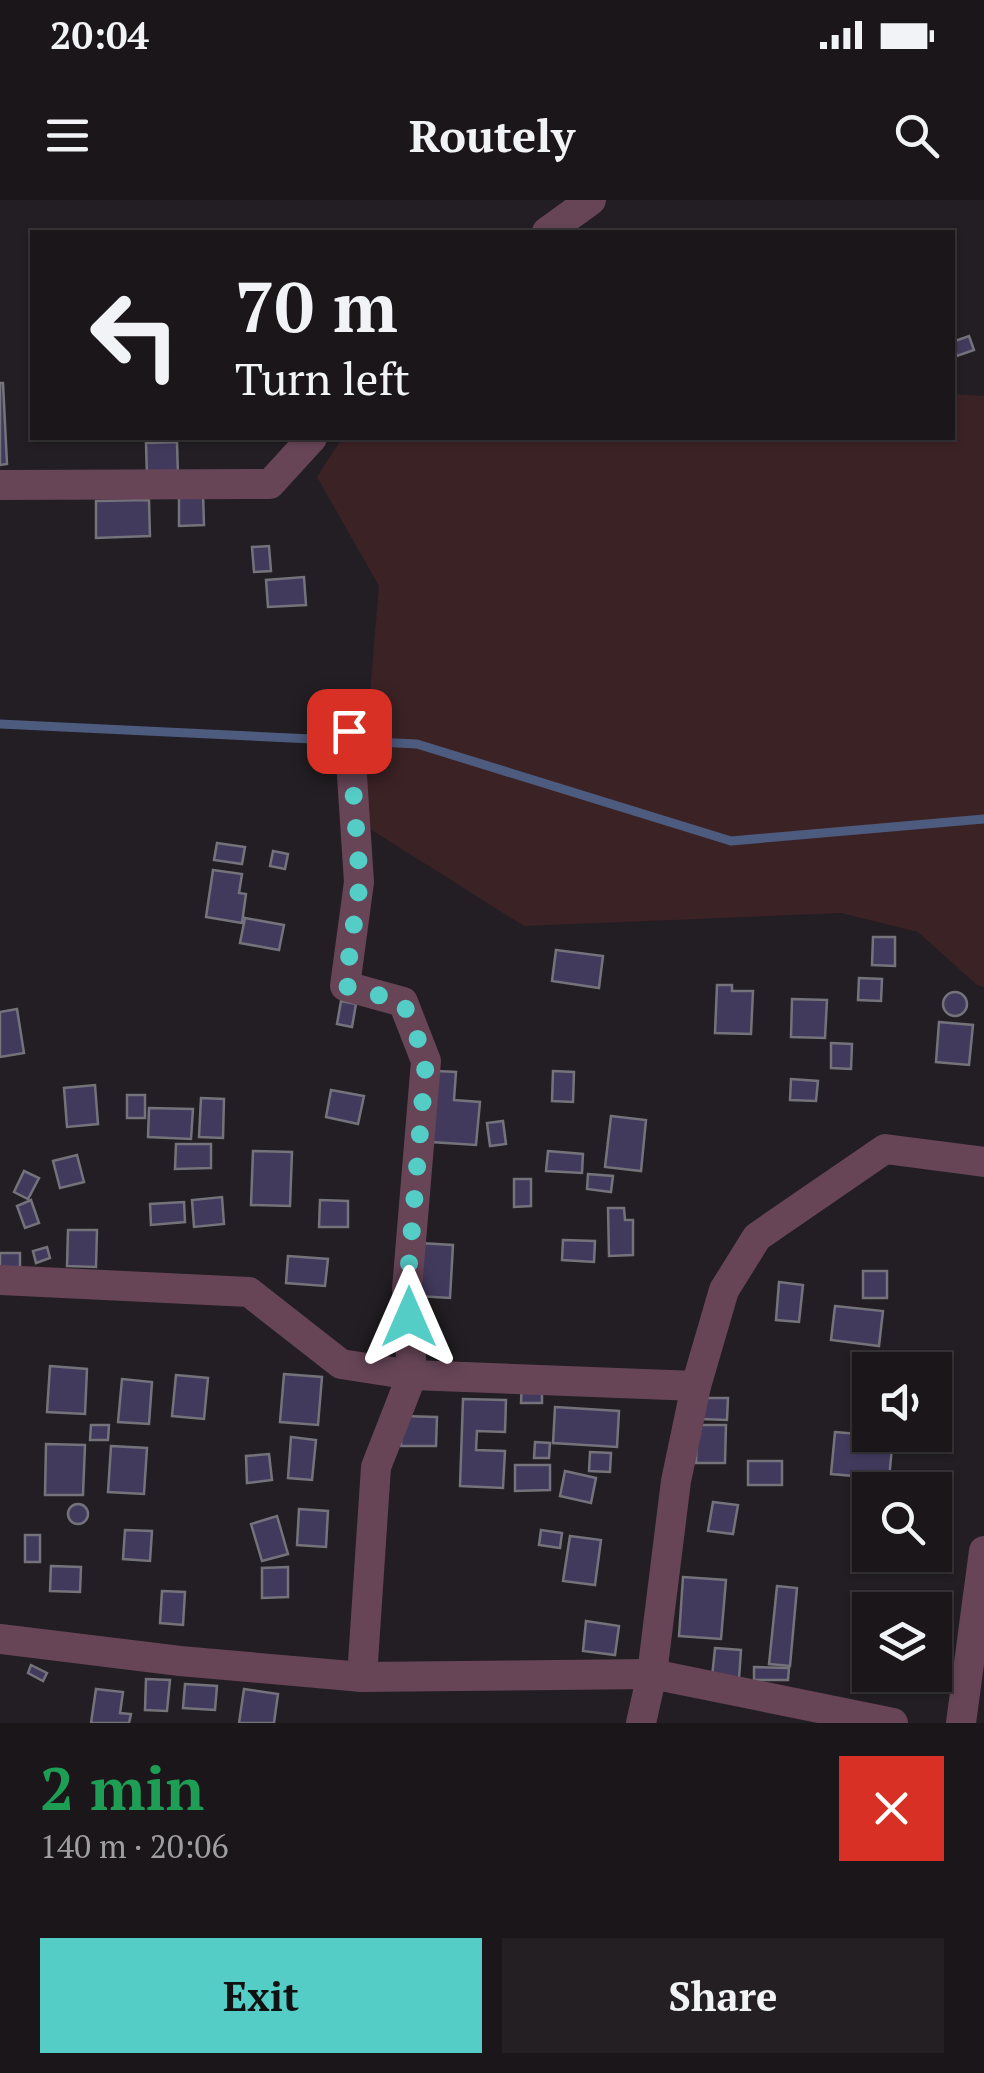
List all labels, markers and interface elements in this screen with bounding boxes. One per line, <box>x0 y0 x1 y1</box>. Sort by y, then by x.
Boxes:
text: 20:04 <box>50 10 149 60</box>
text: Routely <box>409 105 575 165</box>
icon: menu <box>40 108 95 163</box>
icon: search <box>889 108 944 163</box>
text: 70 m <box>235 259 398 352</box>
icon: left <box>70 270 200 400</box>
text: Turn left <box>235 348 410 408</box>
pin <box>307 689 392 774</box>
icon: arrive <box>322 704 377 759</box>
position arrow <box>357 1265 461 1369</box>
map controls <box>852 1352 952 1692</box>
button: sound <box>852 1352 952 1452</box>
button: search <box>852 1472 952 1572</box>
button: layers <box>852 1592 952 1692</box>
text: 2 min <box>40 1748 204 1827</box>
button: close <box>839 1756 944 1861</box>
text: 140 m · 20:06 <box>40 1825 228 1867</box>
button: Exit <box>40 1938 482 2053</box>
button: Share <box>502 1938 944 2053</box>

